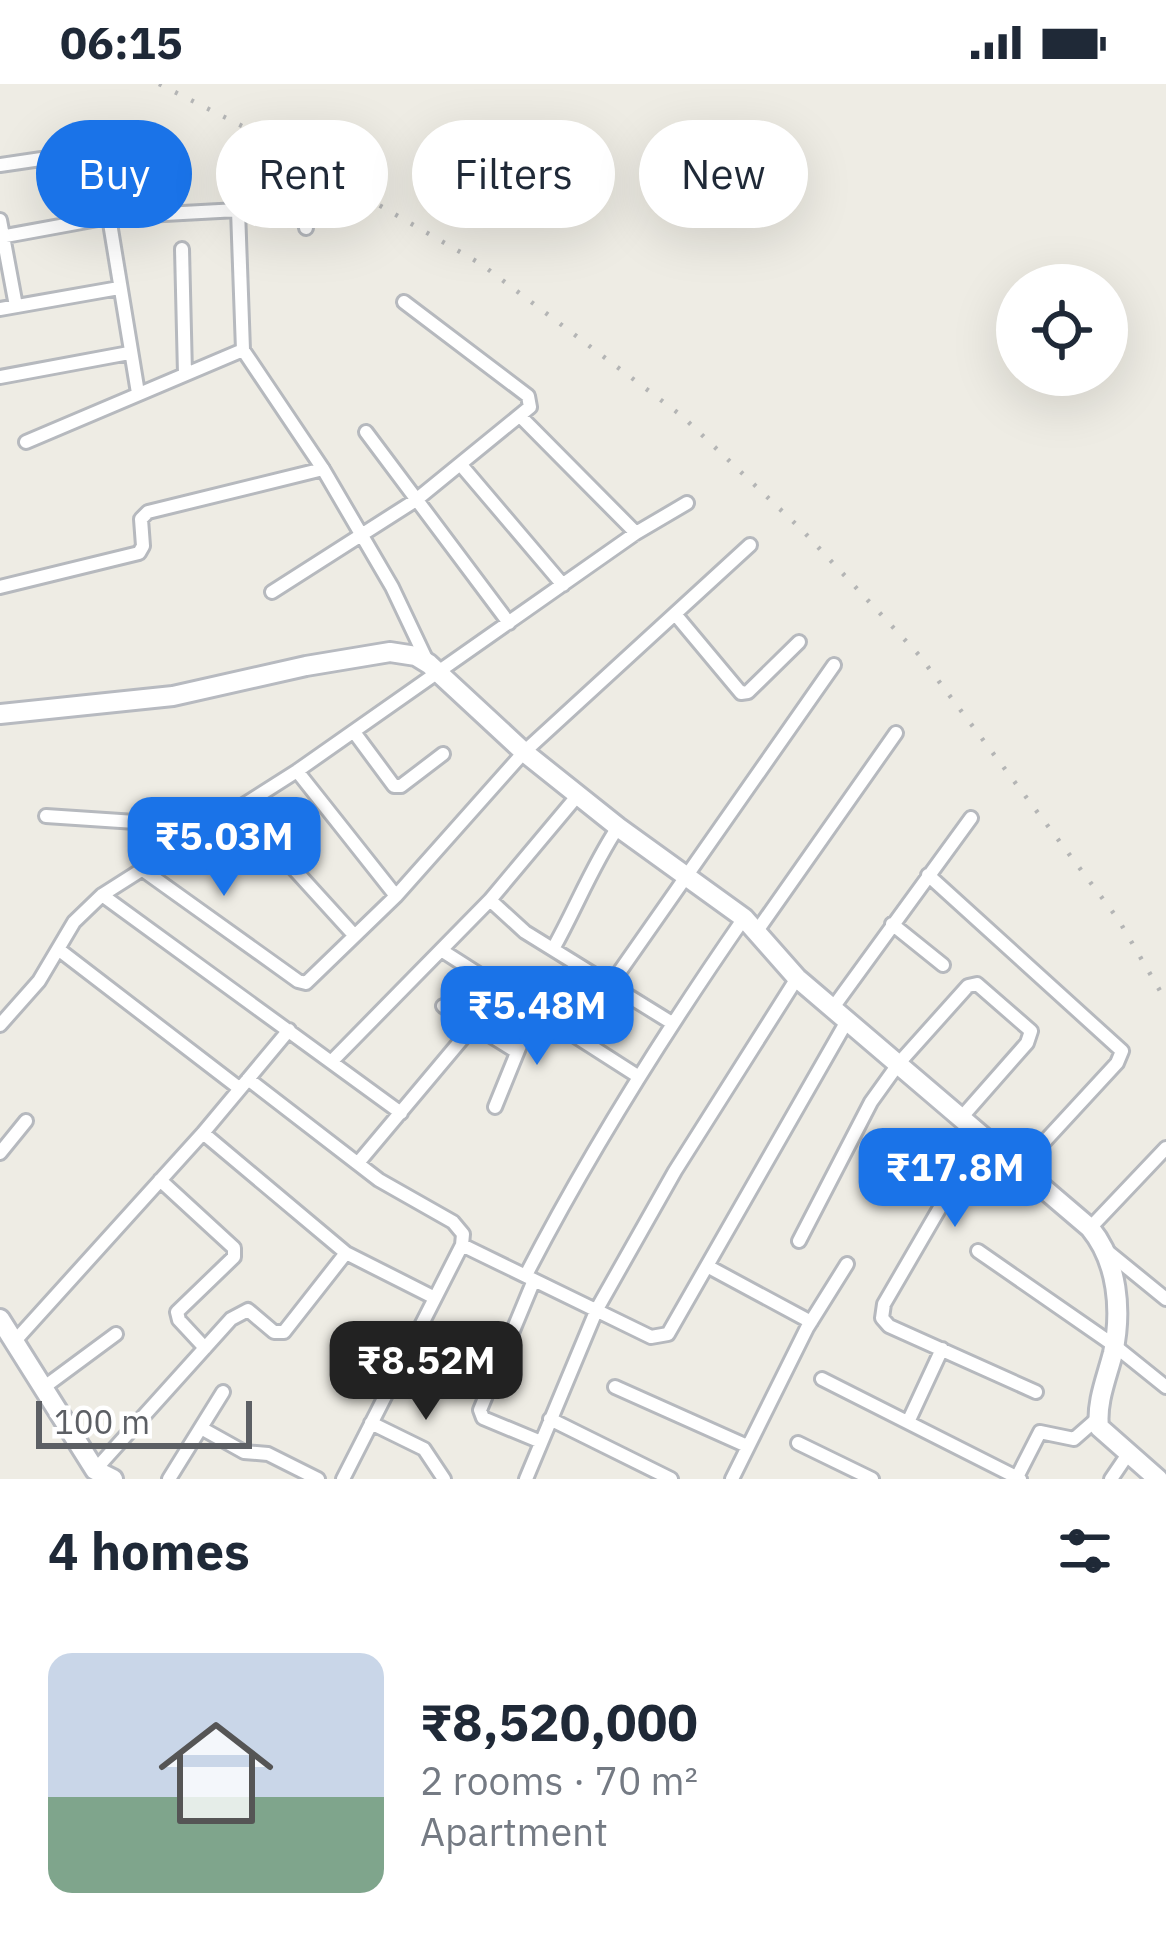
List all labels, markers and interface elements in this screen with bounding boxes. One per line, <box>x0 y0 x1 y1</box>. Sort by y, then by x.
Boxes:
text: 06:15 <box>60 13 183 71</box>
chip: Buy <box>36 120 192 228</box>
chip: Rent <box>216 120 388 228</box>
chip: Filters <box>412 120 615 228</box>
chip: New <box>639 120 808 228</box>
map controls <box>996 264 1128 396</box>
button: locate <box>996 264 1128 396</box>
pin: ₹5.03M <box>126 797 322 899</box>
text: ₹5.03M <box>155 810 293 861</box>
pin: ₹5.48M <box>439 966 635 1068</box>
text: ₹5.48M <box>468 979 606 1030</box>
pin: ₹17.8M <box>857 1128 1053 1230</box>
text: ₹17.8M <box>886 1141 1024 1192</box>
pin: ₹8.52M <box>328 1321 524 1423</box>
text: ₹8.52M <box>357 1334 495 1385</box>
scale bar <box>36 1395 252 1448</box>
text: 100 m <box>54 1400 150 1443</box>
text: 4 homes <box>48 1518 250 1584</box>
icon: filters <box>1052 1518 1118 1584</box>
text: ₹8,520,000 <box>420 1689 698 1755</box>
icon: home <box>144 1701 288 1845</box>
text: 2 rooms · 70 m² <box>420 1755 698 1806</box>
text: Apartment <box>420 1806 608 1857</box>

